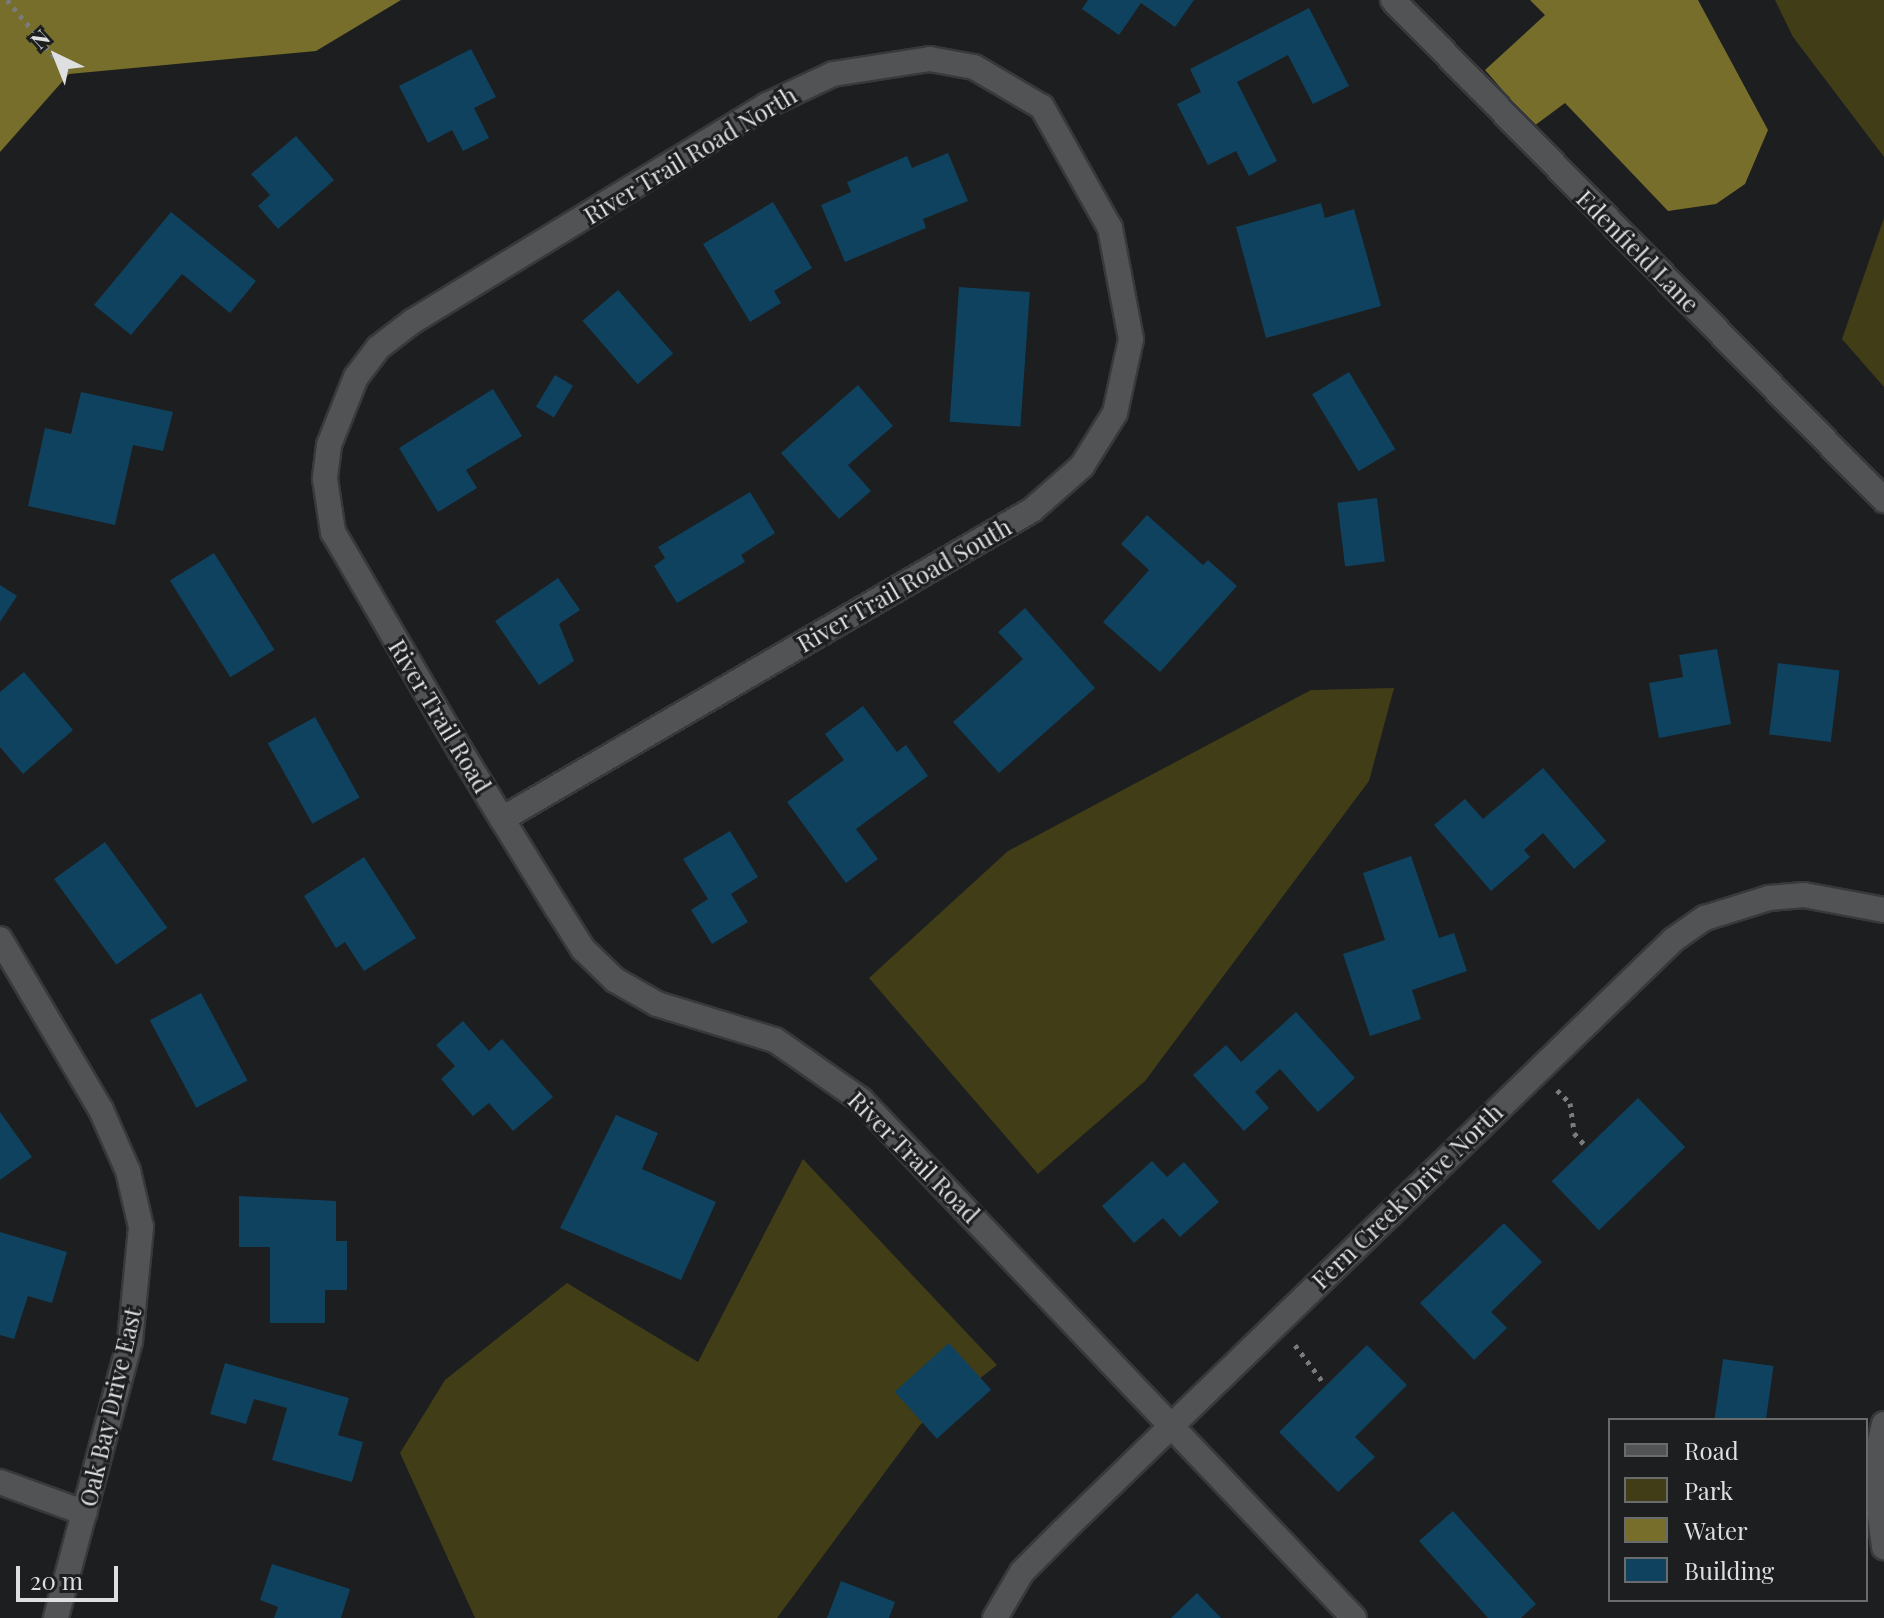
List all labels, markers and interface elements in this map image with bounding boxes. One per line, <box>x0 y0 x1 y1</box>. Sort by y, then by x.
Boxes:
north arrow <box>16 16 96 96</box>
text: N <box>24 22 56 55</box>
street label: River Trail Road North <box>578 80 802 230</box>
street label: Edenfield Lane <box>1571 184 1705 318</box>
street label: River Trail Road South <box>791 512 1017 658</box>
street label: River Trail Road <box>383 634 497 798</box>
street label: River Trail Road <box>842 1085 986 1229</box>
street label: Fern Creek Drive North <box>1306 1097 1508 1295</box>
street label: Oak Bay Drive East <box>73 1304 147 1510</box>
legend <box>1608 1418 1868 1602</box>
text: Road <box>1684 1434 1739 1466</box>
text: Park <box>1684 1474 1733 1506</box>
text: Water <box>1684 1514 1748 1546</box>
scale bar <box>20 1550 122 1600</box>
text: Building <box>1684 1554 1774 1586</box>
text: 20 m <box>30 1564 83 1596</box>

